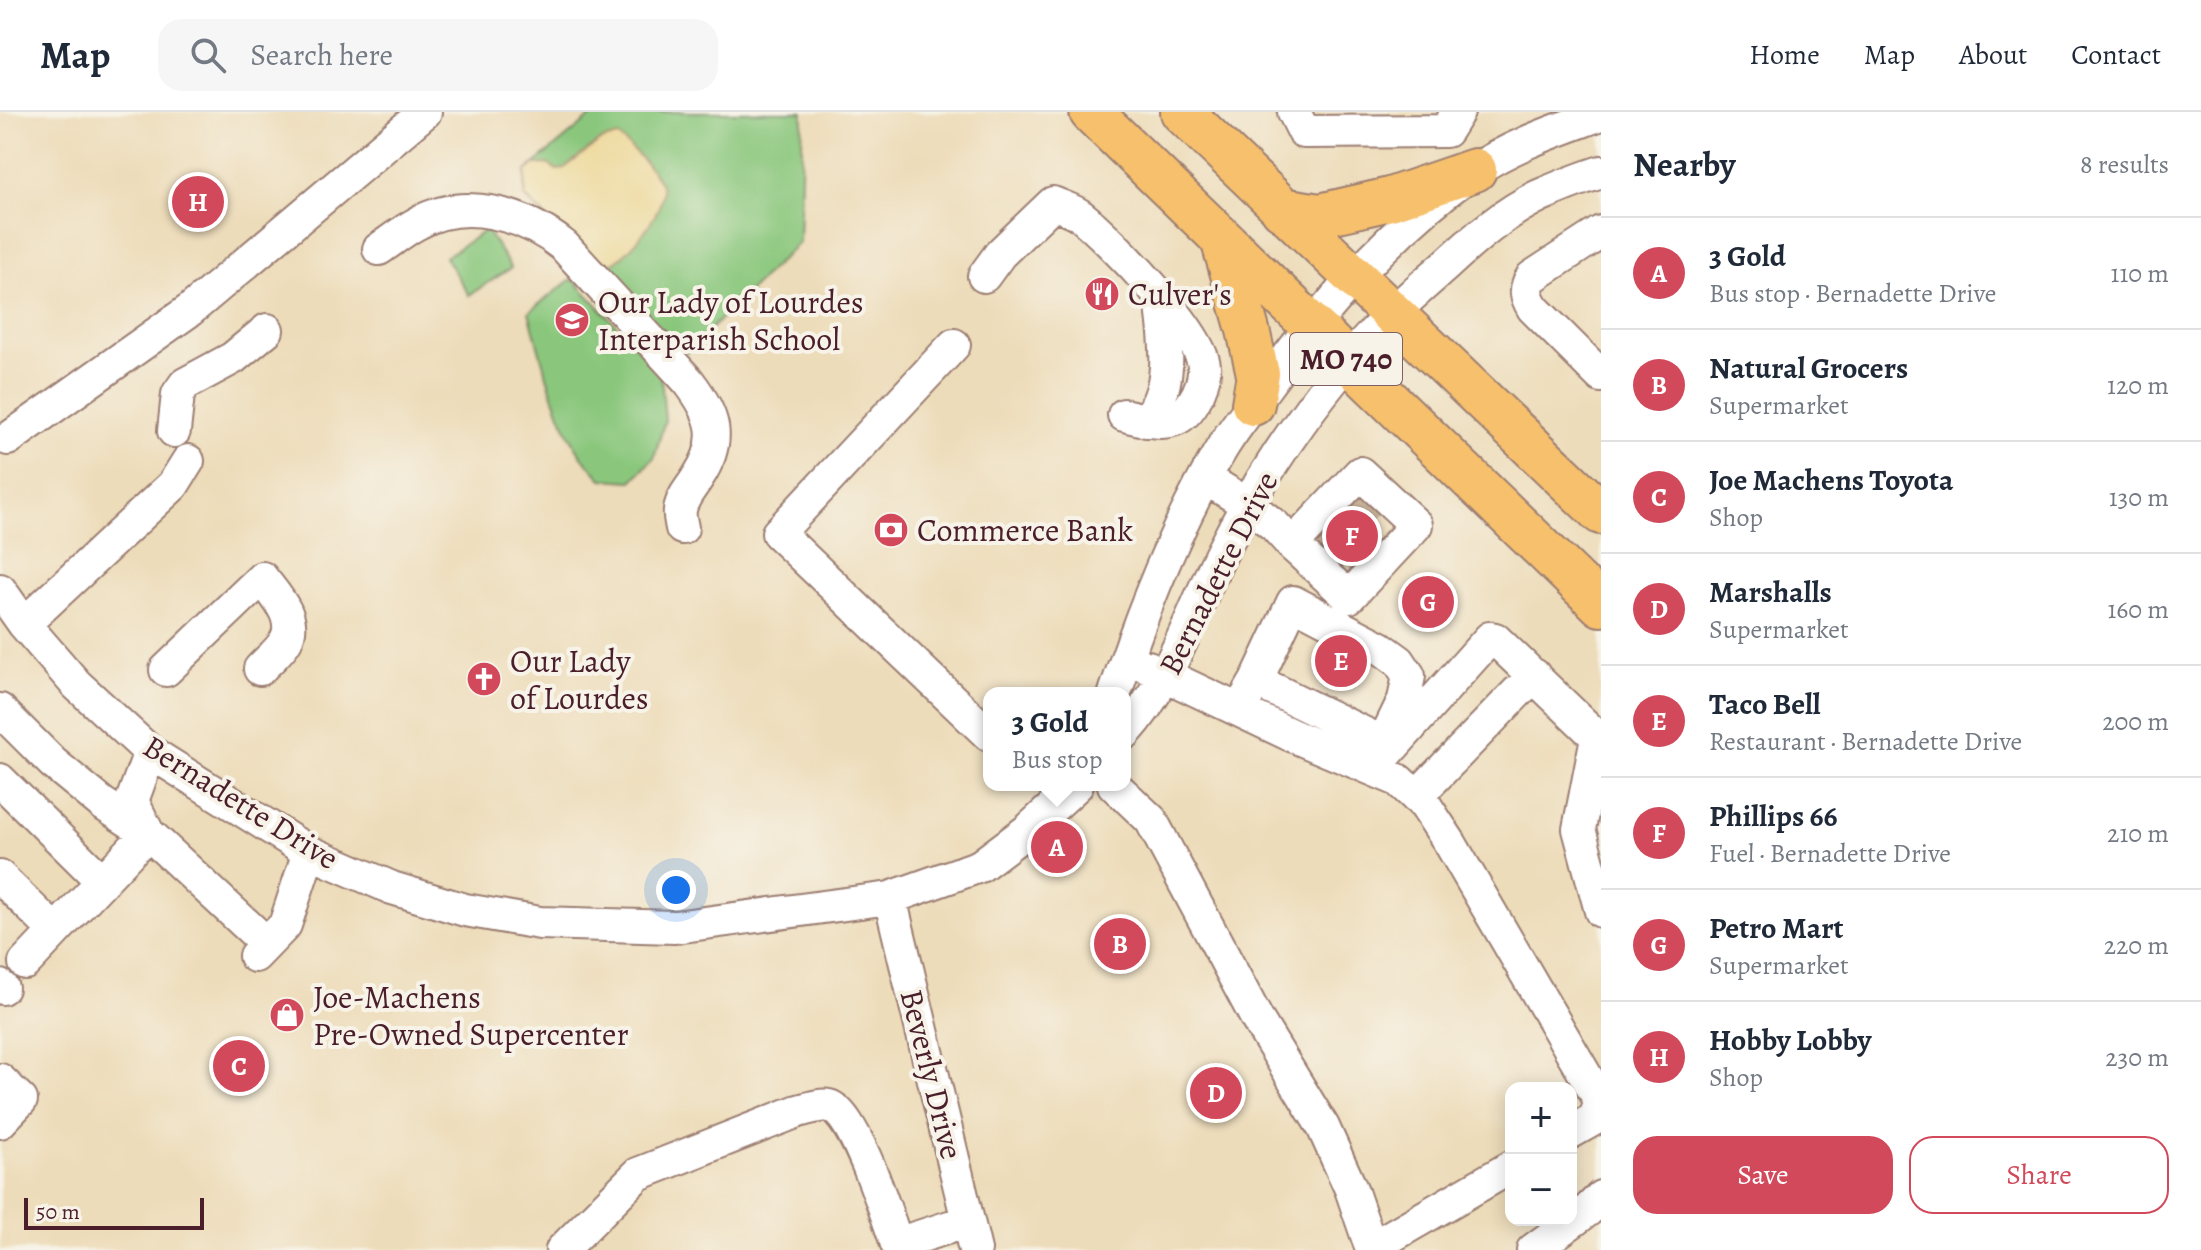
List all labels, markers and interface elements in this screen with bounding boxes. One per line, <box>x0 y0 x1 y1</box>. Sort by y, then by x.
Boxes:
search box <box>158 19 718 91</box>
text: Map <box>40 29 110 81</box>
icon: search <box>186 33 230 77</box>
text: Search here <box>250 35 393 75</box>
text: Home <box>1749 36 1820 74</box>
text: Map <box>1864 36 1915 74</box>
text: About <box>1959 36 2027 74</box>
text: Contact <box>2071 36 2161 74</box>
text: Nearby <box>1633 141 1736 188</box>
text: 8 results <box>2080 147 2169 182</box>
pin: H <box>172 172 224 232</box>
text: 3 Gold <box>1709 236 1786 276</box>
text: A <box>1651 256 1667 291</box>
text: 110 m <box>2111 256 2169 291</box>
place label: Culver's <box>1128 272 1232 316</box>
restaurant icon: Culver's <box>1083 275 1121 313</box>
text: Bus stop · Bernadette Drive <box>1709 276 1997 311</box>
place label: Our Lady of Lourdes Interparish School <box>598 280 864 361</box>
school or university icon: Our Lady of Lourdes Interparish School <box>553 301 591 339</box>
road number: MO 740 <box>1290 333 1402 385</box>
text: Natural Grocers <box>1709 348 1908 388</box>
text: B <box>1651 368 1667 403</box>
text: 120 m <box>2107 368 2169 403</box>
text: Supermarket <box>1709 388 1849 423</box>
text: Joe Machens Toyota <box>1709 460 1953 500</box>
street label: Bernadette Drive <box>1148 464 1288 682</box>
text: C <box>1651 480 1667 515</box>
text: 130 m <box>2109 480 2169 515</box>
text: Shop <box>1709 500 1763 535</box>
pin: F <box>1326 506 1378 566</box>
place label: Commerce Bank <box>917 508 1133 552</box>
bank icon: Commerce Bank <box>872 511 910 549</box>
pin: G <box>1402 572 1454 632</box>
text: Marshalls <box>1709 572 1832 612</box>
text: D <box>1650 592 1668 627</box>
text: 160 m <box>2107 592 2169 627</box>
text: Supermarket <box>1709 612 1849 647</box>
pin: E <box>1315 631 1367 691</box>
place label: Our Lady of Lourdes <box>510 639 649 720</box>
church icon: Our Lady of Lourdes <box>465 660 503 698</box>
text: Taco Bell <box>1709 684 1821 724</box>
popup <box>983 687 1131 791</box>
text: 3 Gold <box>1012 702 1088 742</box>
text: E <box>1651 704 1667 739</box>
text: 200 m <box>2102 704 2169 739</box>
street label: Bernadette Drive <box>135 724 347 880</box>
text: Restaurant · Bernadette Drive <box>1709 724 2022 759</box>
text: Bus stop <box>1012 742 1102 777</box>
text: Phillips 66 <box>1709 796 1837 836</box>
text: F <box>1652 816 1666 851</box>
text: 210 m <box>2107 816 2169 851</box>
pin: A <box>1031 817 1083 877</box>
text: Fuel · Bernadette Drive <box>1709 836 1951 871</box>
your location <box>656 870 696 910</box>
text: Petro Mart <box>1709 908 1844 948</box>
pin: B <box>1094 914 1146 974</box>
text: G <box>1650 928 1668 963</box>
text: 220 m <box>2104 928 2169 963</box>
text: Supermarket <box>1709 948 1849 983</box>
place label: Joe-Machens Pre-Owned Supercenter <box>313 975 629 1056</box>
street label: Beverly Drive <box>890 984 974 1164</box>
shop icon: Joe-Machens Pre-Owned Supercenter <box>268 996 306 1034</box>
text: Hobby Lobby <box>1709 1020 1872 1060</box>
pin: C <box>213 1036 265 1096</box>
text: H <box>1649 1040 1669 1075</box>
text: 230 m <box>2105 1040 2169 1075</box>
text: Shop <box>1709 1060 1763 1095</box>
pin: D <box>1190 1063 1242 1123</box>
map controls <box>1505 1082 1577 1226</box>
button: + <box>1505 1082 1577 1154</box>
button: Save <box>1633 1136 1893 1214</box>
button: Share <box>1909 1136 2169 1214</box>
button: − <box>1505 1154 1577 1226</box>
scale bar <box>24 1194 204 1230</box>
text: 50 m <box>36 1197 80 1227</box>

